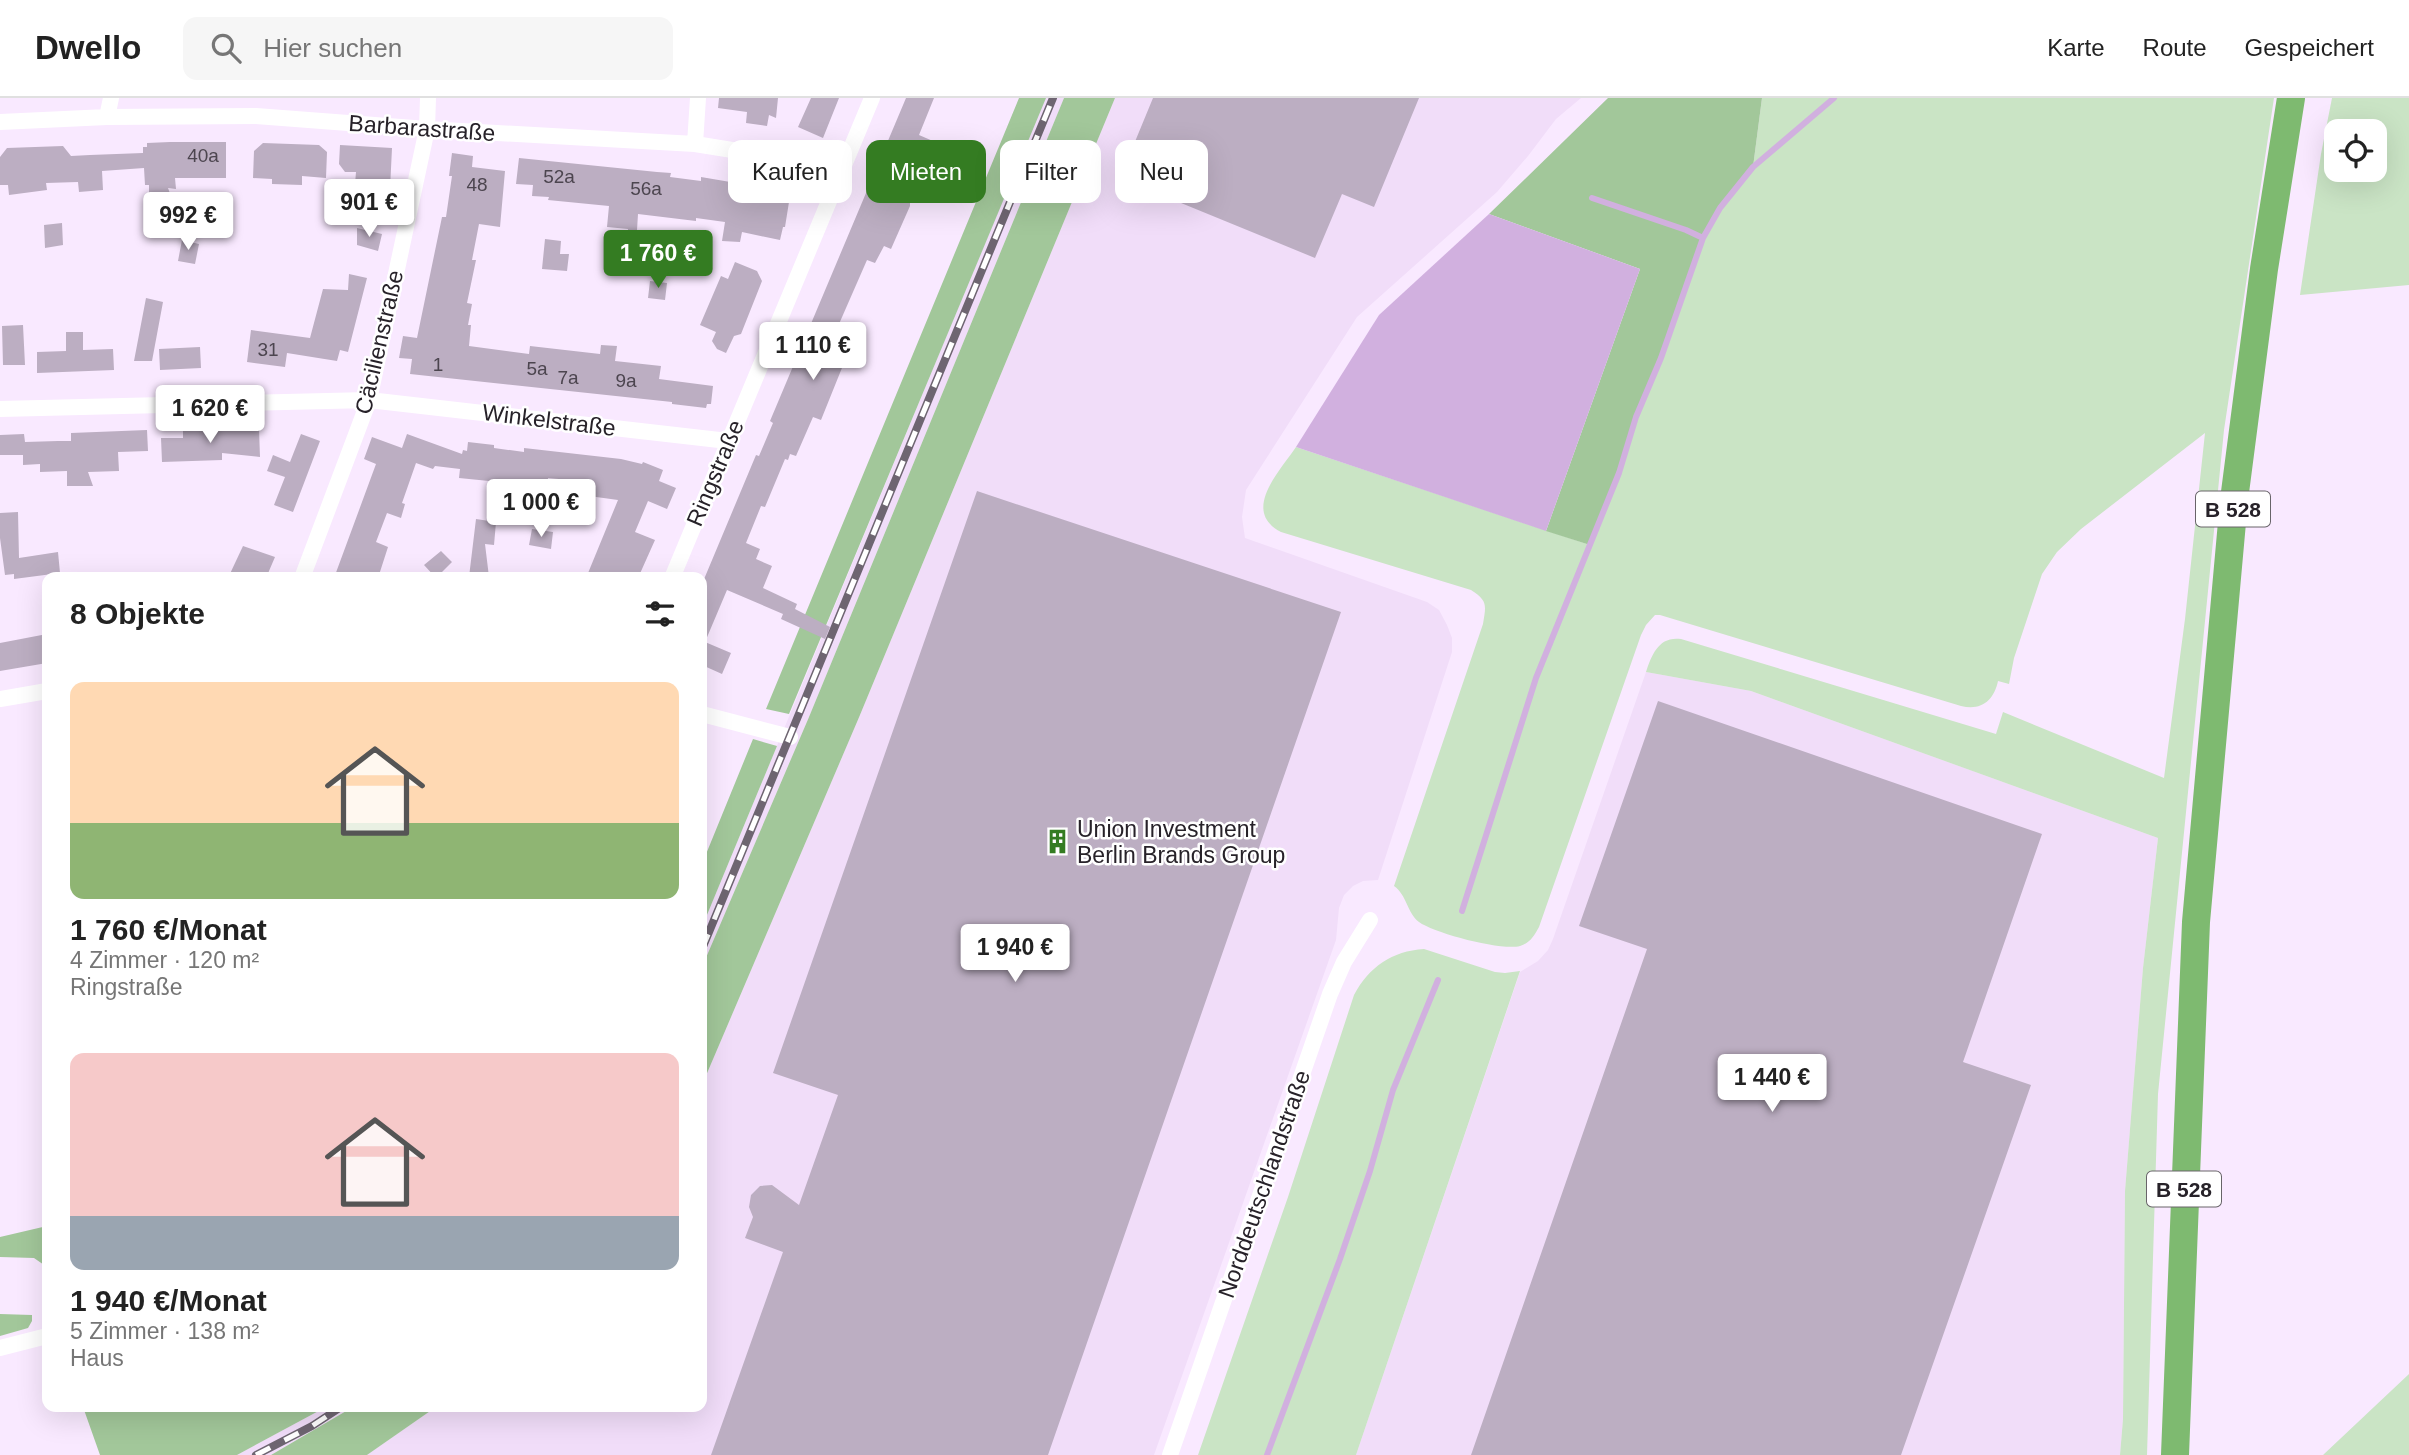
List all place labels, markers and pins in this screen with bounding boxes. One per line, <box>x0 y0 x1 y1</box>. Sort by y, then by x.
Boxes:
pin: 901 € <box>320 180 418 239</box>
pin: 992 € <box>139 192 237 252</box>
pin: 1 760 € <box>593 230 723 290</box>
pin: 1 110 € <box>748 322 878 382</box>
pin: 1 620 € <box>145 386 275 445</box>
pin: 1 000 € <box>476 480 606 539</box>
place label: Union Investment Berlin Brands Group <box>1077 816 1285 868</box>
building icon: Union Investment Berlin Brands Group <box>1043 828 1071 856</box>
pin: 1 940 € <box>950 924 1080 984</box>
pin: 1 440 € <box>1707 1054 1837 1114</box>

